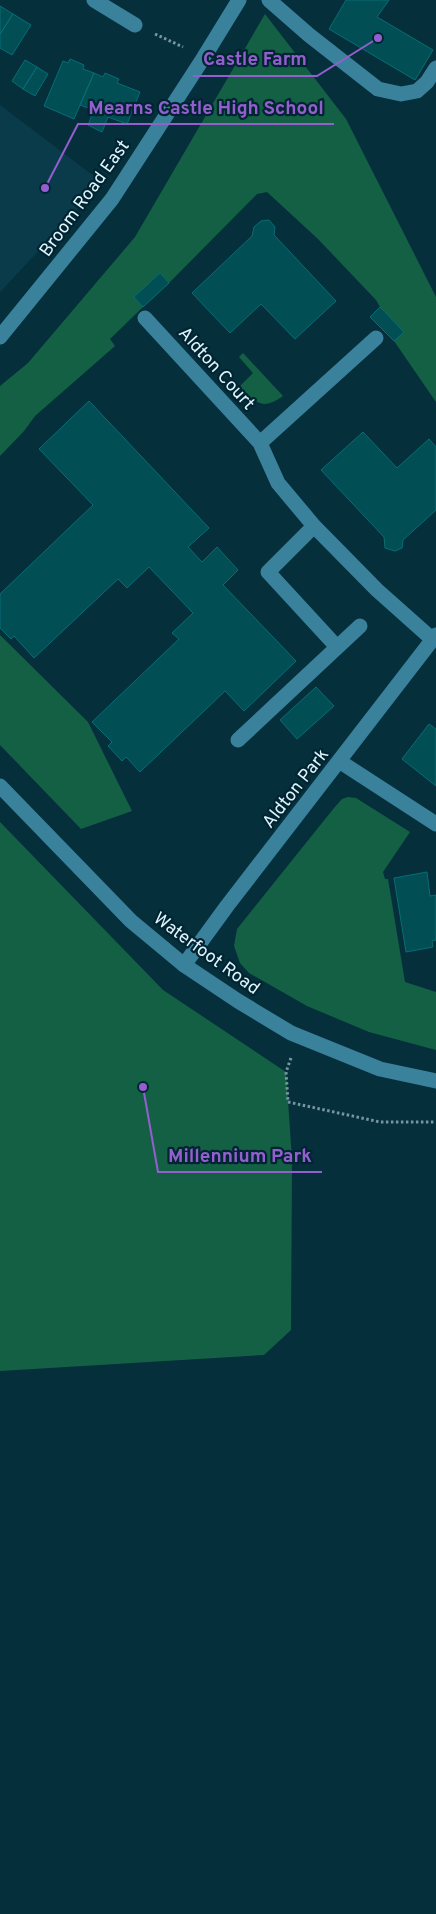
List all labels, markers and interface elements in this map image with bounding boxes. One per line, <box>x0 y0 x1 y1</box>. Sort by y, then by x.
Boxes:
callout: Castle Farm <box>193 42 317 76</box>
text: Castle Farm <box>203 48 307 72</box>
callout: Mearns Castle High School <box>78 90 334 124</box>
text: Mearns Castle High School <box>88 97 324 121</box>
street label: Broom Road East <box>35 136 135 262</box>
street label: Aldton Court <box>173 323 259 415</box>
street label: Aldton Park <box>258 744 335 833</box>
street label: Waterfoot Road <box>148 908 264 1001</box>
callout: Millennium Park <box>158 1138 322 1172</box>
text: Millennium Park <box>168 1145 312 1169</box>

